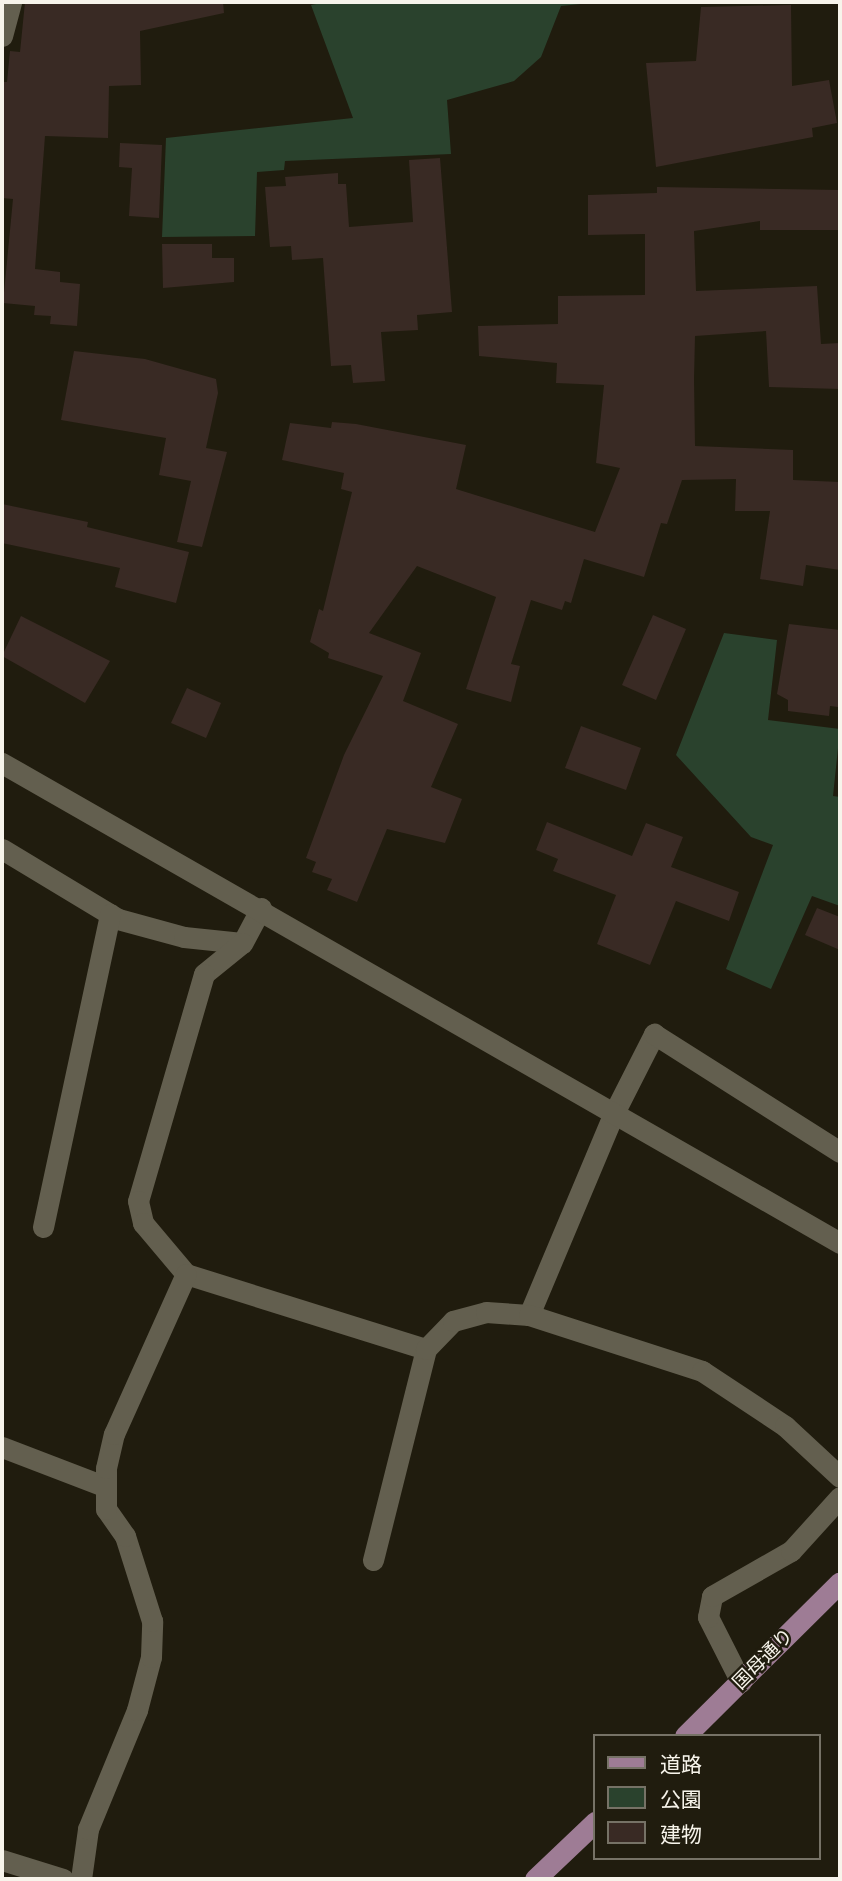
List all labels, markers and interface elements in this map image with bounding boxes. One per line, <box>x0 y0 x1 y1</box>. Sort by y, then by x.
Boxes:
street label: 国母通り <box>728 1624 798 1694</box>
legend <box>594 1734 821 1860</box>
text: 道路 <box>660 1752 702 1777</box>
text: 公園 <box>660 1787 702 1812</box>
text: 建物 <box>660 1822 702 1847</box>

